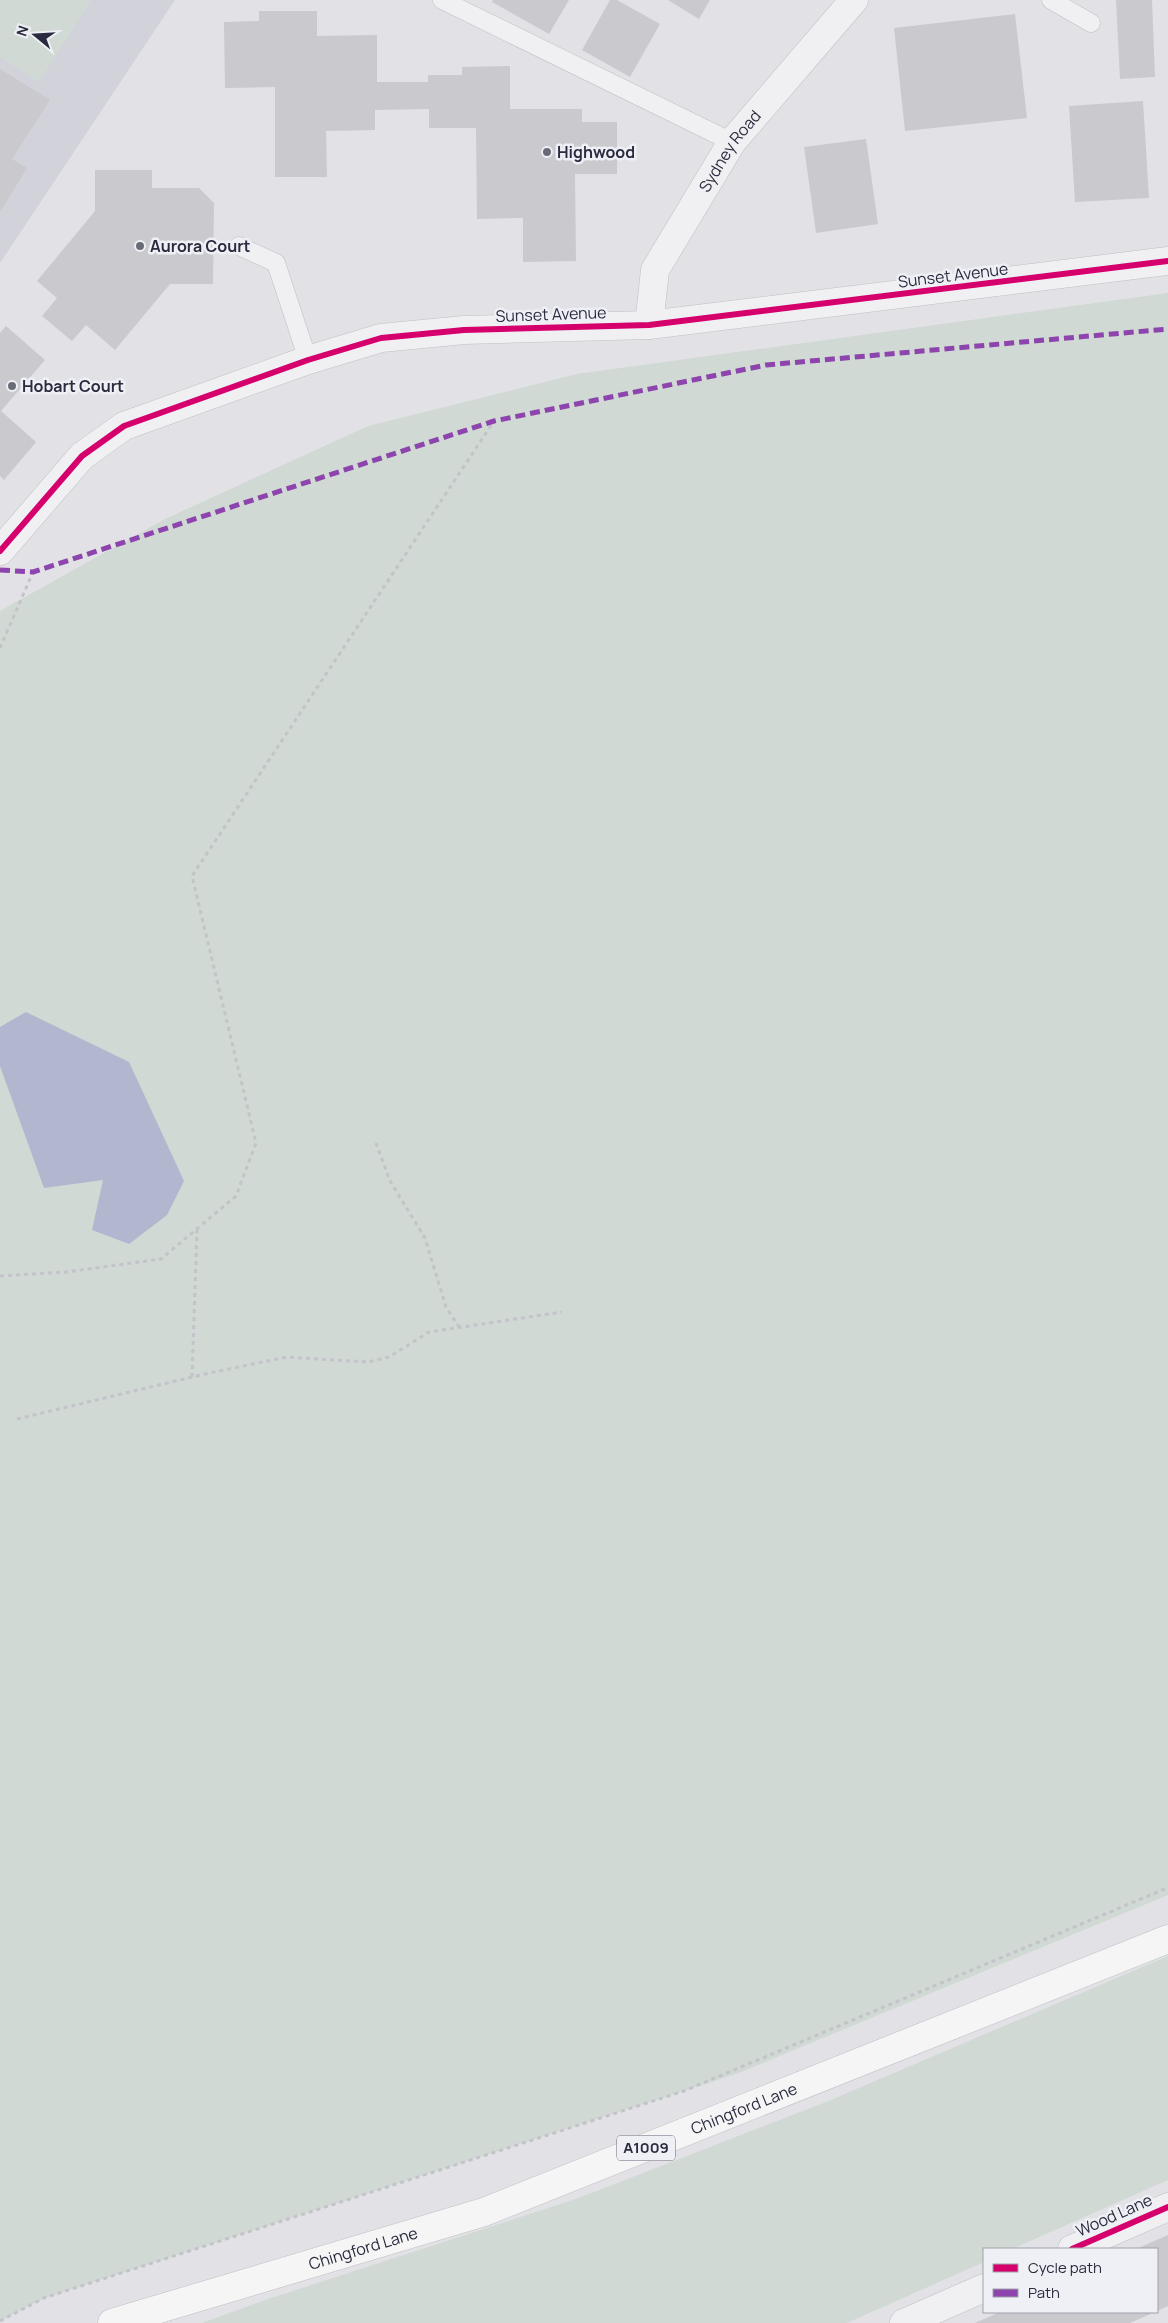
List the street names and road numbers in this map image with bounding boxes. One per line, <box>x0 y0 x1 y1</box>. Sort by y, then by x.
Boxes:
street label: Sydney Road <box>693 105 766 196</box>
street label: Sunset Avenue <box>897 257 1009 293</box>
street label: Sunset Avenue <box>495 301 607 327</box>
street label: Chingford Lane <box>687 2077 800 2139</box>
road number: A1009 <box>617 2136 675 2160</box>
street label: Wood Lane <box>1072 2188 1156 2242</box>
street label: Chingford Lane <box>306 2221 420 2275</box>

